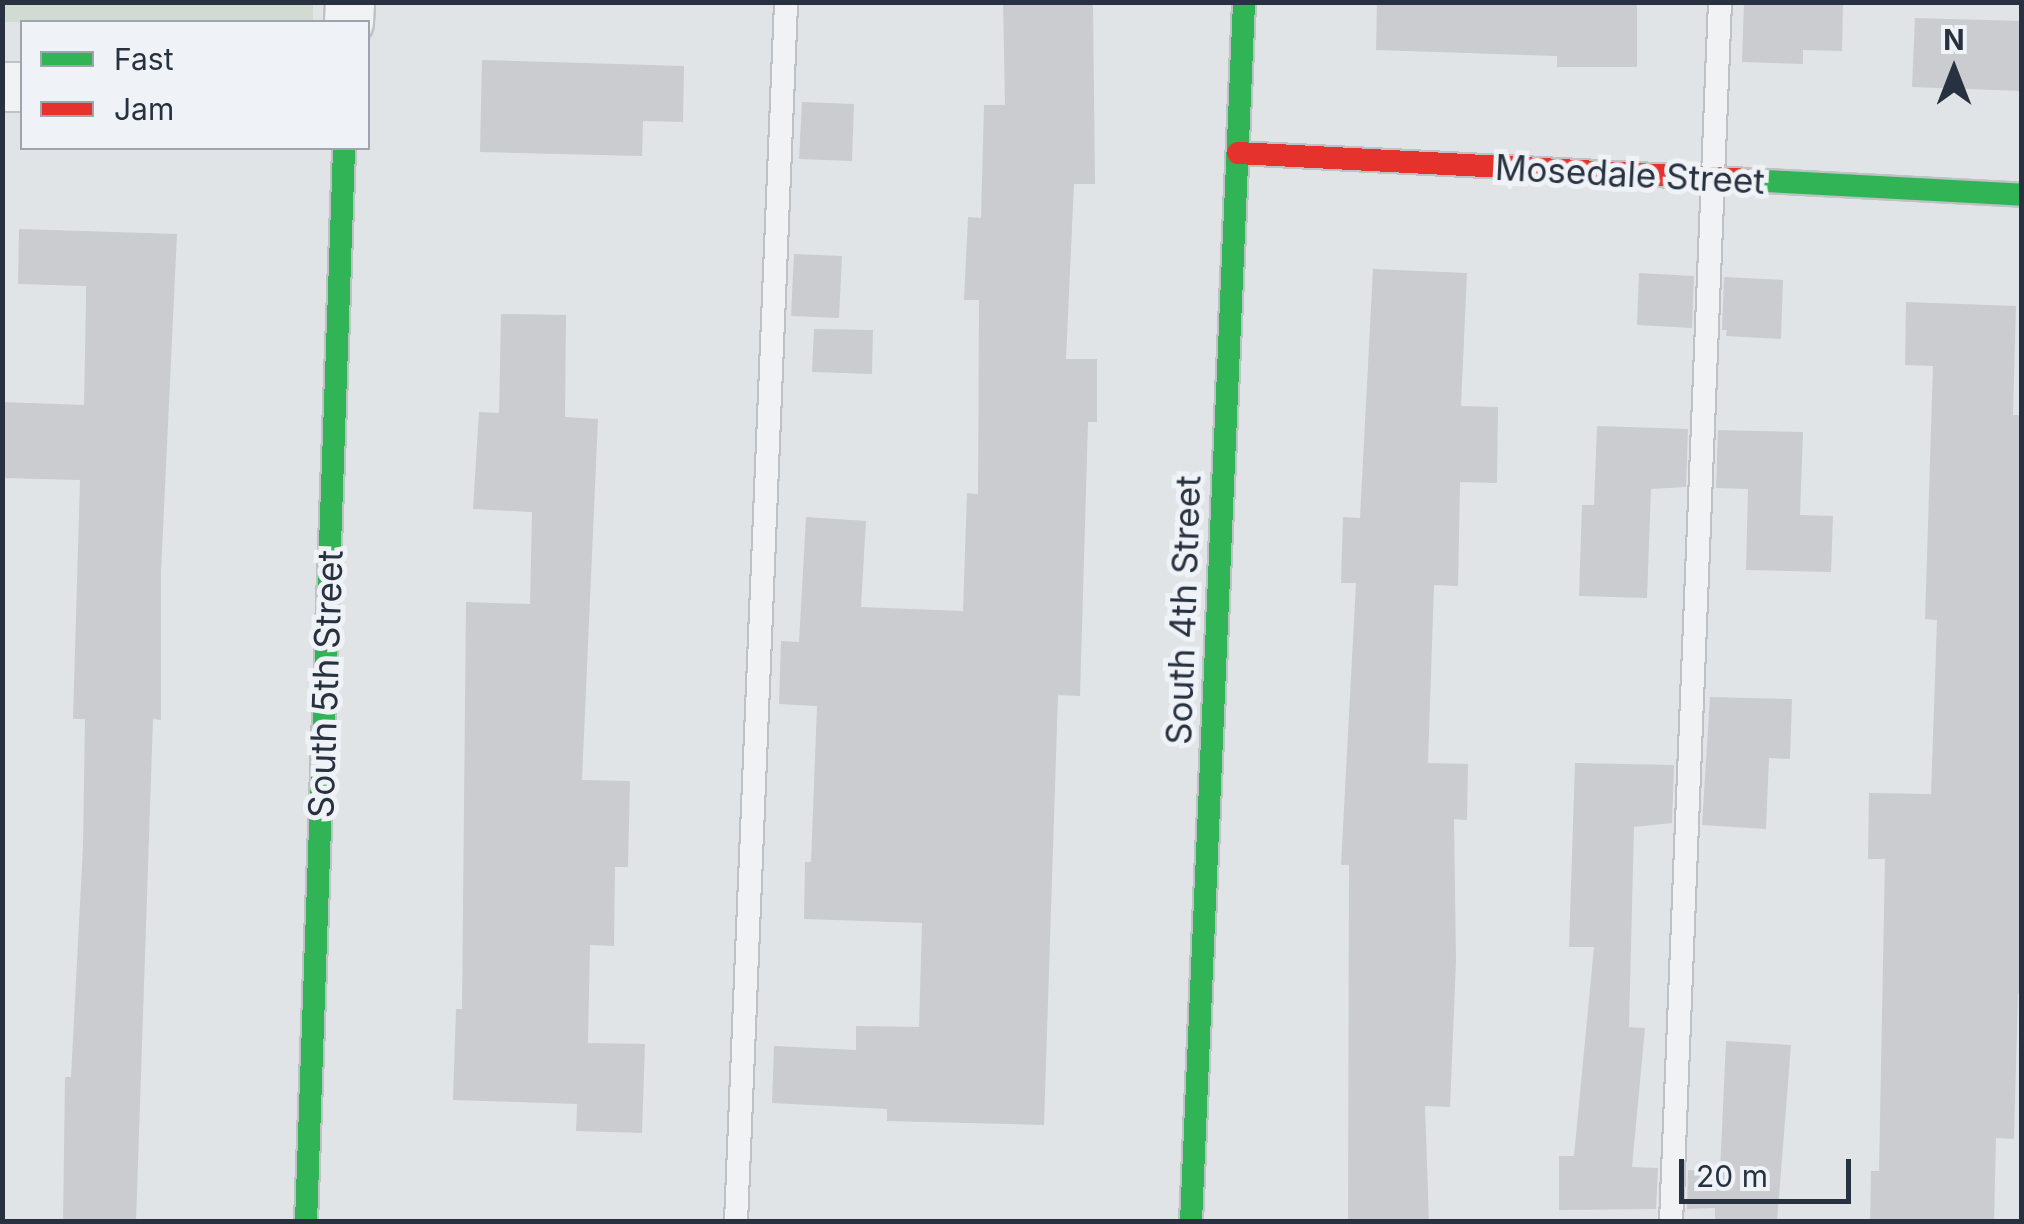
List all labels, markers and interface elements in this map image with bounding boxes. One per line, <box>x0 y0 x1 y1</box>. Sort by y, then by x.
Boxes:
legend <box>20 20 370 150</box>
north arrow <box>1904 20 2004 120</box>
text: N <box>1943 23 1965 57</box>
text: Fast <box>114 41 173 77</box>
text: Jam <box>114 91 174 127</box>
street label: Mosedale Street <box>1494 146 1766 202</box>
street label: South 4th Street <box>1157 475 1209 745</box>
street label: South 5th Street <box>299 549 351 819</box>
scale bar <box>1684 1139 1856 1201</box>
text: 20 m <box>1696 1158 1768 1194</box>

